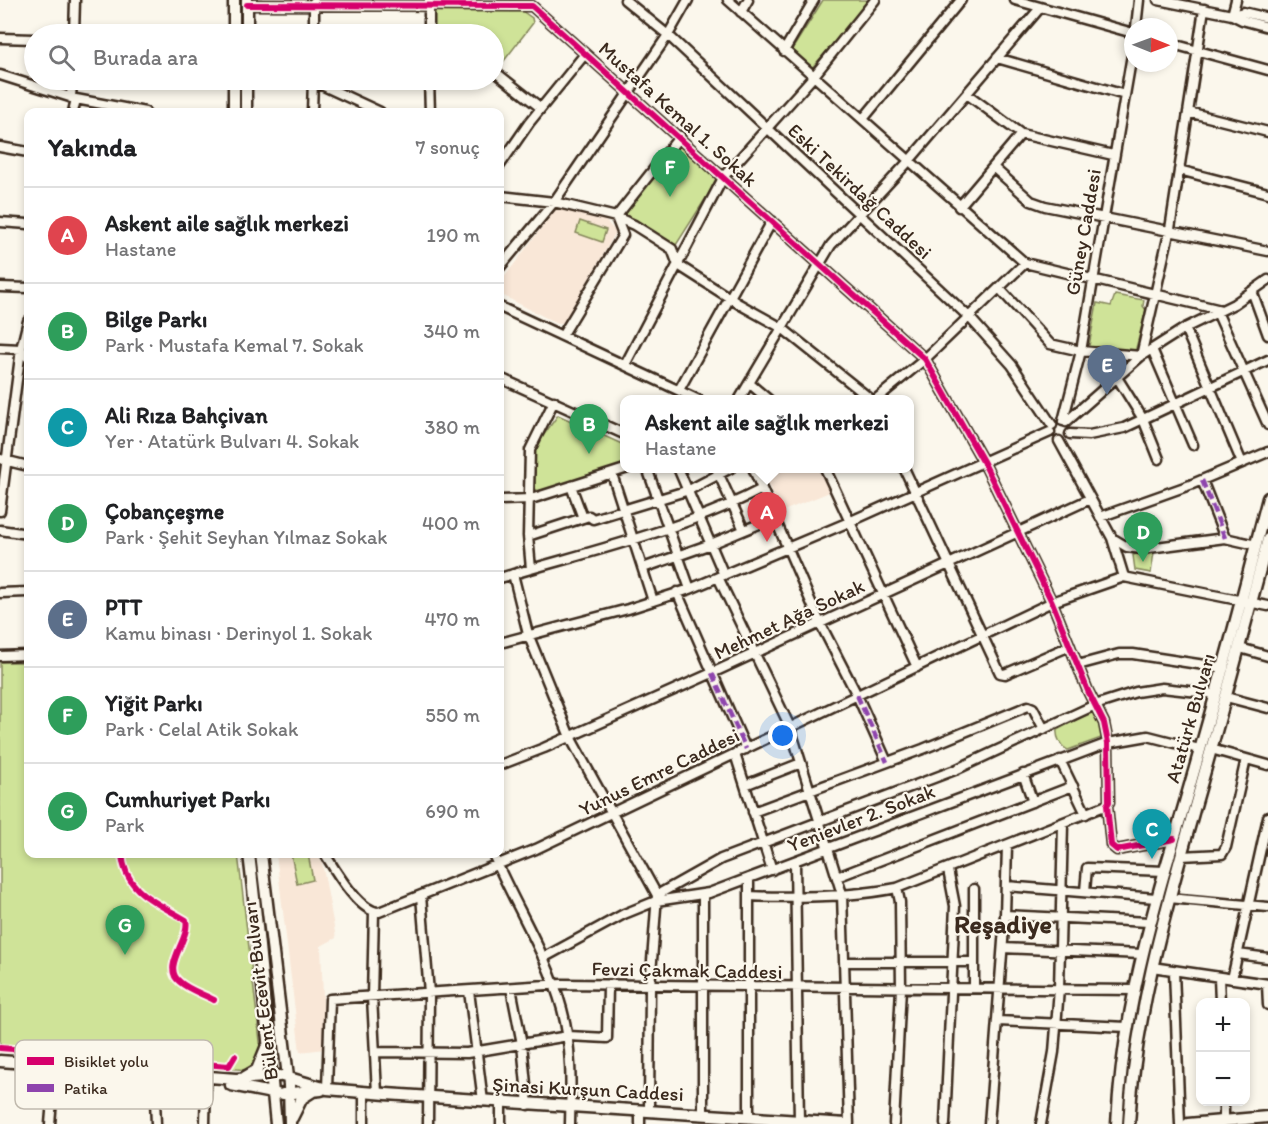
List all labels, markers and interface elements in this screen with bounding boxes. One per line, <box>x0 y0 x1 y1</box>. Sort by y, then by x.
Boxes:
north arrow <box>1124 18 1178 72</box>
search box <box>24 24 504 90</box>
street label: Mustafa Kemal 1. Sokak <box>594 36 762 192</box>
icon: search <box>45 41 78 74</box>
text: Burada ara <box>93 44 198 71</box>
street label: Eski Tekirdağ Caddesi <box>783 118 937 264</box>
text: Yakında <box>48 131 137 163</box>
text: 7 sonuç <box>415 135 480 159</box>
pin: F <box>650 148 690 197</box>
street label: Güney Caddesi <box>1060 167 1106 297</box>
text: Askent aile sağlık merkezi <box>105 210 349 237</box>
text: A <box>61 223 74 247</box>
text: 190 m <box>427 223 480 247</box>
text: Hastane <box>105 237 176 261</box>
text: Bilge Parkı <box>105 306 207 333</box>
text: B <box>61 319 74 343</box>
text: 340 m <box>423 319 480 343</box>
text: Park · Mustafa Kemal 7. Sokak <box>105 333 364 357</box>
pin: E <box>1088 346 1126 395</box>
popup <box>620 395 914 473</box>
text: Ali Rıza Bahçivan <box>105 402 268 429</box>
pin: B <box>570 404 608 454</box>
text: Askent aile sağlık merkezi <box>645 409 889 436</box>
text: C <box>61 415 74 439</box>
text: 380 m <box>425 415 480 439</box>
text: Yer · Atatürk Bulvarı 4. Sokak <box>105 429 359 453</box>
text: Hastane <box>645 436 717 460</box>
pin: A <box>748 492 786 542</box>
text: Çobançeşme <box>105 498 224 525</box>
text: D <box>61 511 74 535</box>
text: 400 m <box>422 511 480 535</box>
pin: D <box>1124 512 1162 562</box>
text: Park · Şehit Seyhan Yılmaz Sokak <box>105 525 388 549</box>
street label: Mehmet Ağa Sokak <box>710 574 868 664</box>
text: PTT <box>105 594 142 621</box>
text: E <box>62 607 73 631</box>
text: 470 m <box>424 607 480 631</box>
text: Kamu binası · Derinyol 1. Sokak <box>105 621 372 645</box>
street label: Atatürk Bulvarı <box>1160 650 1220 786</box>
text: Yiğit Parkı <box>105 690 203 717</box>
text: F <box>62 703 73 727</box>
text: 550 m <box>425 703 480 727</box>
text: Park · Celal Atik Sokak <box>105 717 298 741</box>
your location <box>768 721 797 750</box>
street label: Yunus Emre Caddesi <box>575 723 743 821</box>
street label: Yenievler 2. Sokak <box>784 779 938 857</box>
text: Cumhuriyet Parkı <box>105 786 270 813</box>
text: G <box>61 799 74 823</box>
text: 690 m <box>425 799 480 823</box>
pin: C <box>1132 810 1172 859</box>
text: Park <box>105 813 144 837</box>
street label: Bülent Ecevit Bulvarı <box>237 900 283 1082</box>
pin: G <box>106 906 144 955</box>
district label: Reşadiye <box>954 908 1052 940</box>
street label: Fevzi Çakmak Caddesi <box>591 956 783 984</box>
map controls <box>1196 998 1250 1106</box>
button: + <box>1196 998 1250 1052</box>
legend <box>15 1040 213 1109</box>
text: Bisiklet yolu <box>64 1052 149 1071</box>
button: − <box>1196 1052 1250 1106</box>
street label: Şinasi Kurşun Caddesi <box>492 1072 684 1106</box>
text: Patika <box>64 1079 108 1098</box>

